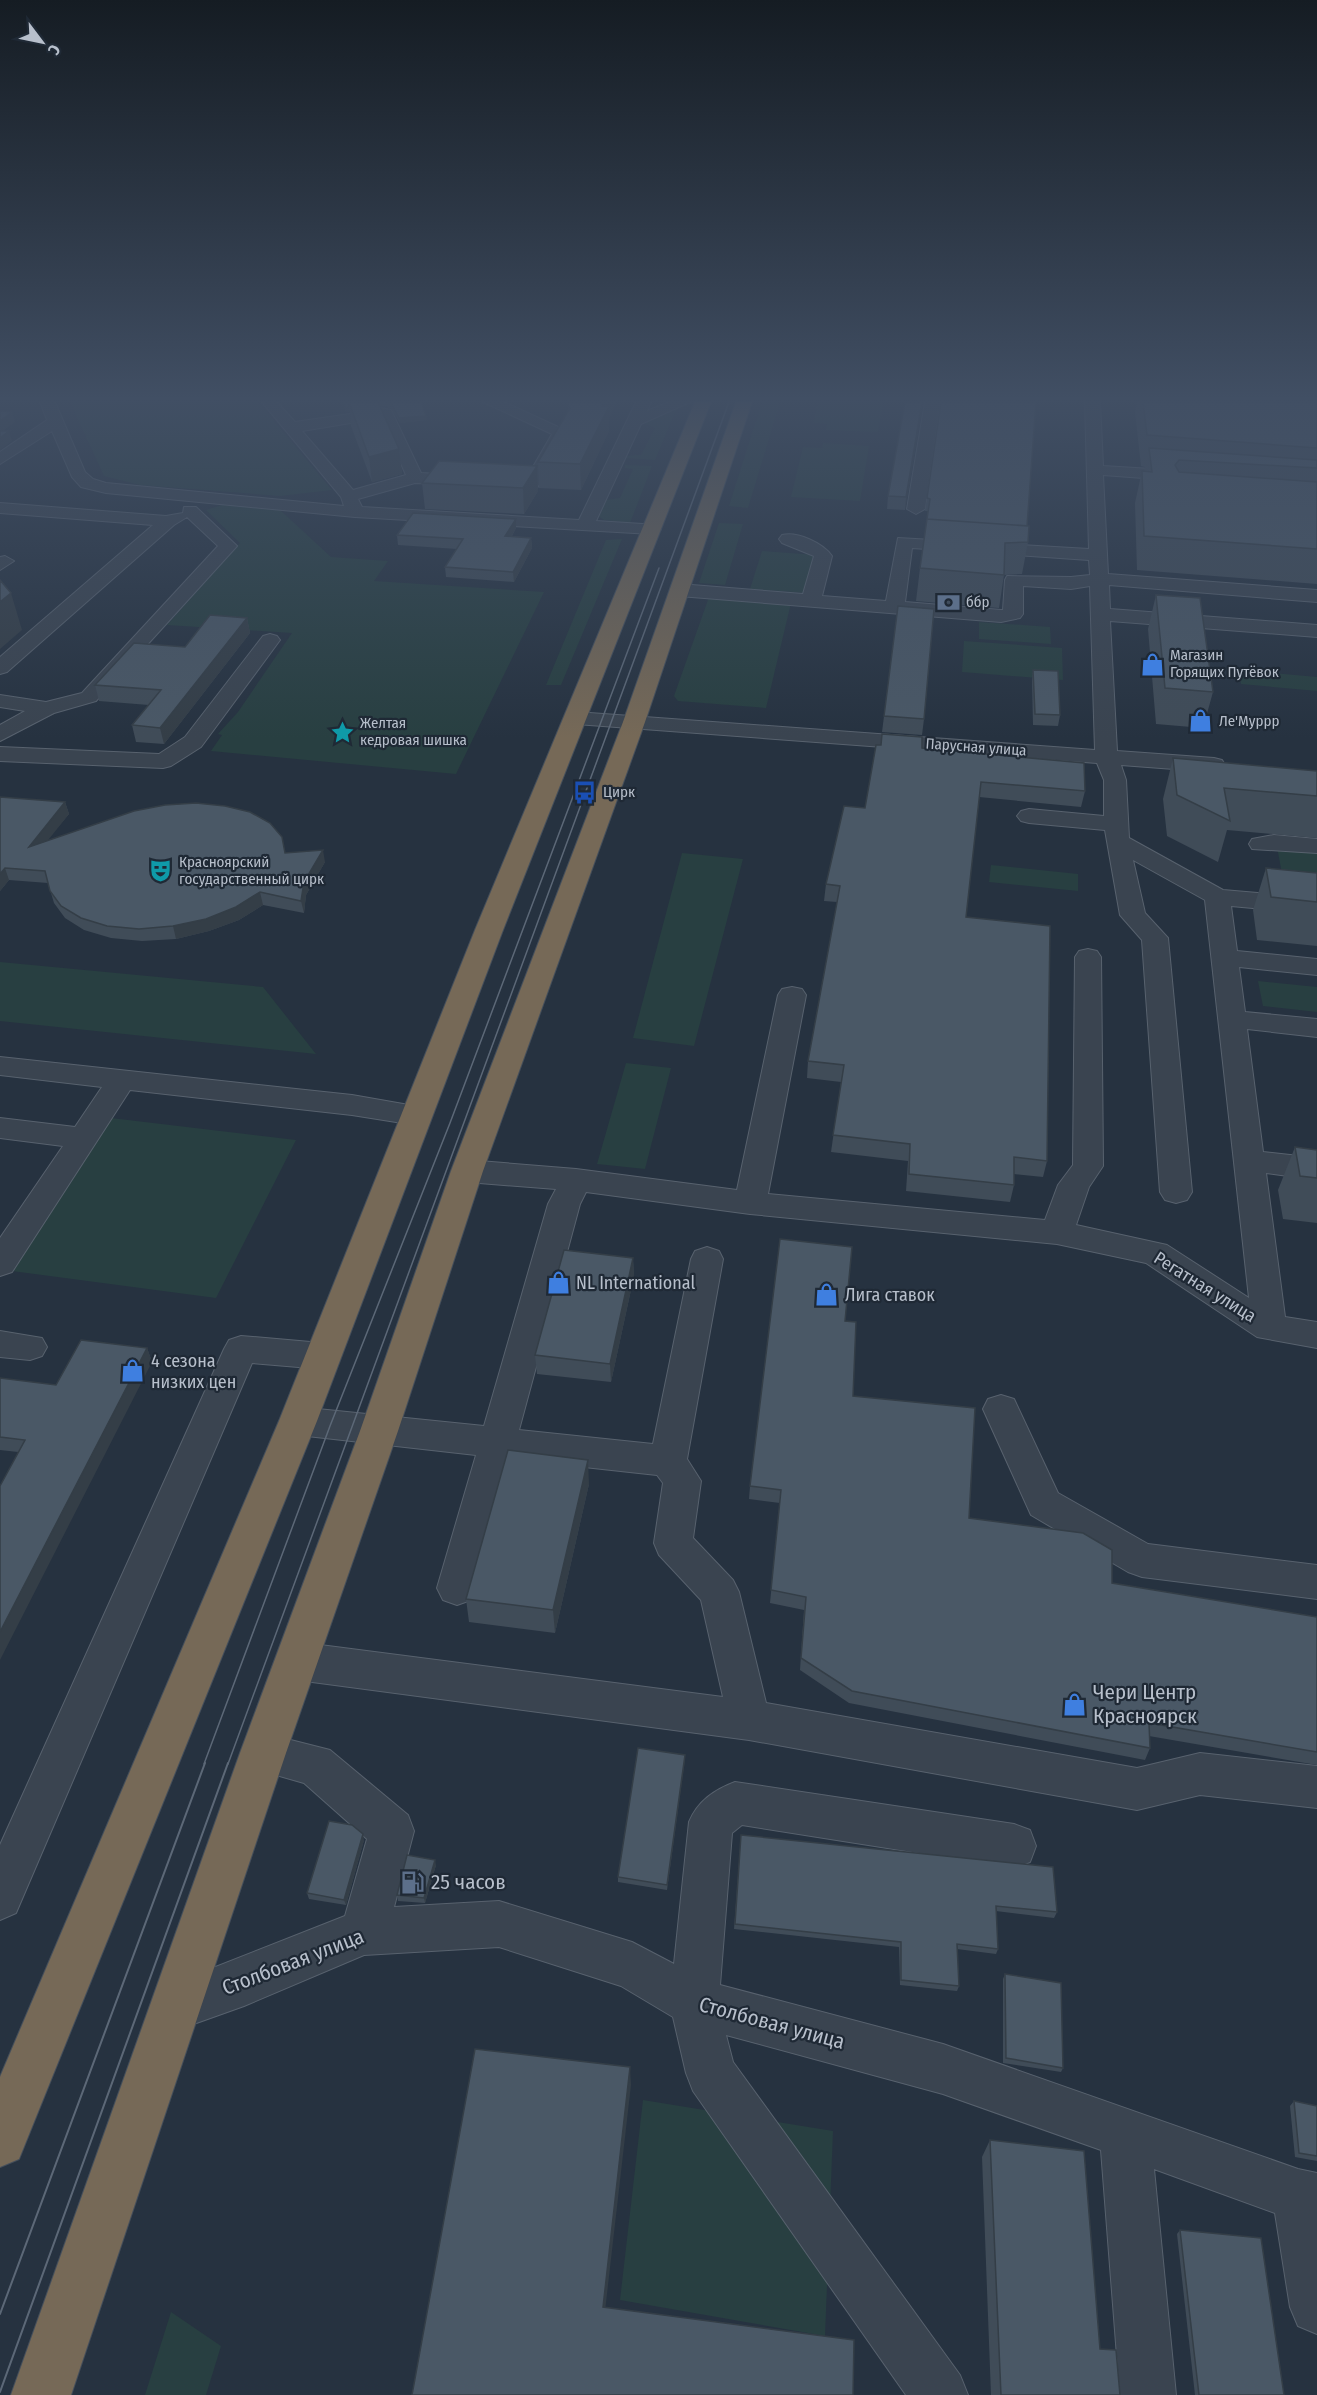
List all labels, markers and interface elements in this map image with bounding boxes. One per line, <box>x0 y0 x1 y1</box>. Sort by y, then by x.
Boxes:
north arrow <box>12 12 72 72</box>
text: С <box>44 41 65 59</box>
bank icon: ббр <box>935 589 961 615</box>
place label: ббр <box>966 593 990 611</box>
place label: Магазин Горящих Путёвок <box>1170 646 1279 681</box>
shop icon: Магазин Горящих Путёвок <box>1139 651 1165 677</box>
shop icon: Ле'Муррр <box>1188 708 1214 734</box>
place label: Ле'Муррр <box>1219 712 1279 730</box>
place label: Желтая кедровая шишка <box>360 714 467 749</box>
place icon: Желтая кедровая шишка <box>329 719 355 745</box>
street label: Парусная улица <box>925 734 1027 760</box>
bus stop icon: Цирк <box>572 779 598 805</box>
place label: Цирк <box>603 783 635 801</box>
place label: Красноярский государственный цирк <box>179 853 324 888</box>
theatre icon: Красноярский государственный цирк <box>148 858 174 884</box>
street label: Регатная улица <box>1150 1247 1260 1327</box>
shop icon: NL International <box>545 1270 571 1296</box>
place label: NL International <box>576 1272 695 1294</box>
shop icon: Лига ставок <box>814 1282 840 1308</box>
place label: Лига ставок <box>845 1284 935 1306</box>
place label: 4 сезона низких цен <box>151 1350 236 1393</box>
shop icon: 4 сезона низких цен <box>120 1358 146 1384</box>
place label: Чери Центр Красноярск <box>1093 1679 1197 1729</box>
shop icon: Чери Центр Красноярск <box>1062 1691 1088 1717</box>
fuel station icon: 25 часов <box>400 1869 426 1895</box>
place label: 25 часов <box>431 1869 506 1895</box>
street label: Столбовая улица <box>218 1923 368 2001</box>
street label: Столбовая улица <box>696 1991 848 2055</box>

